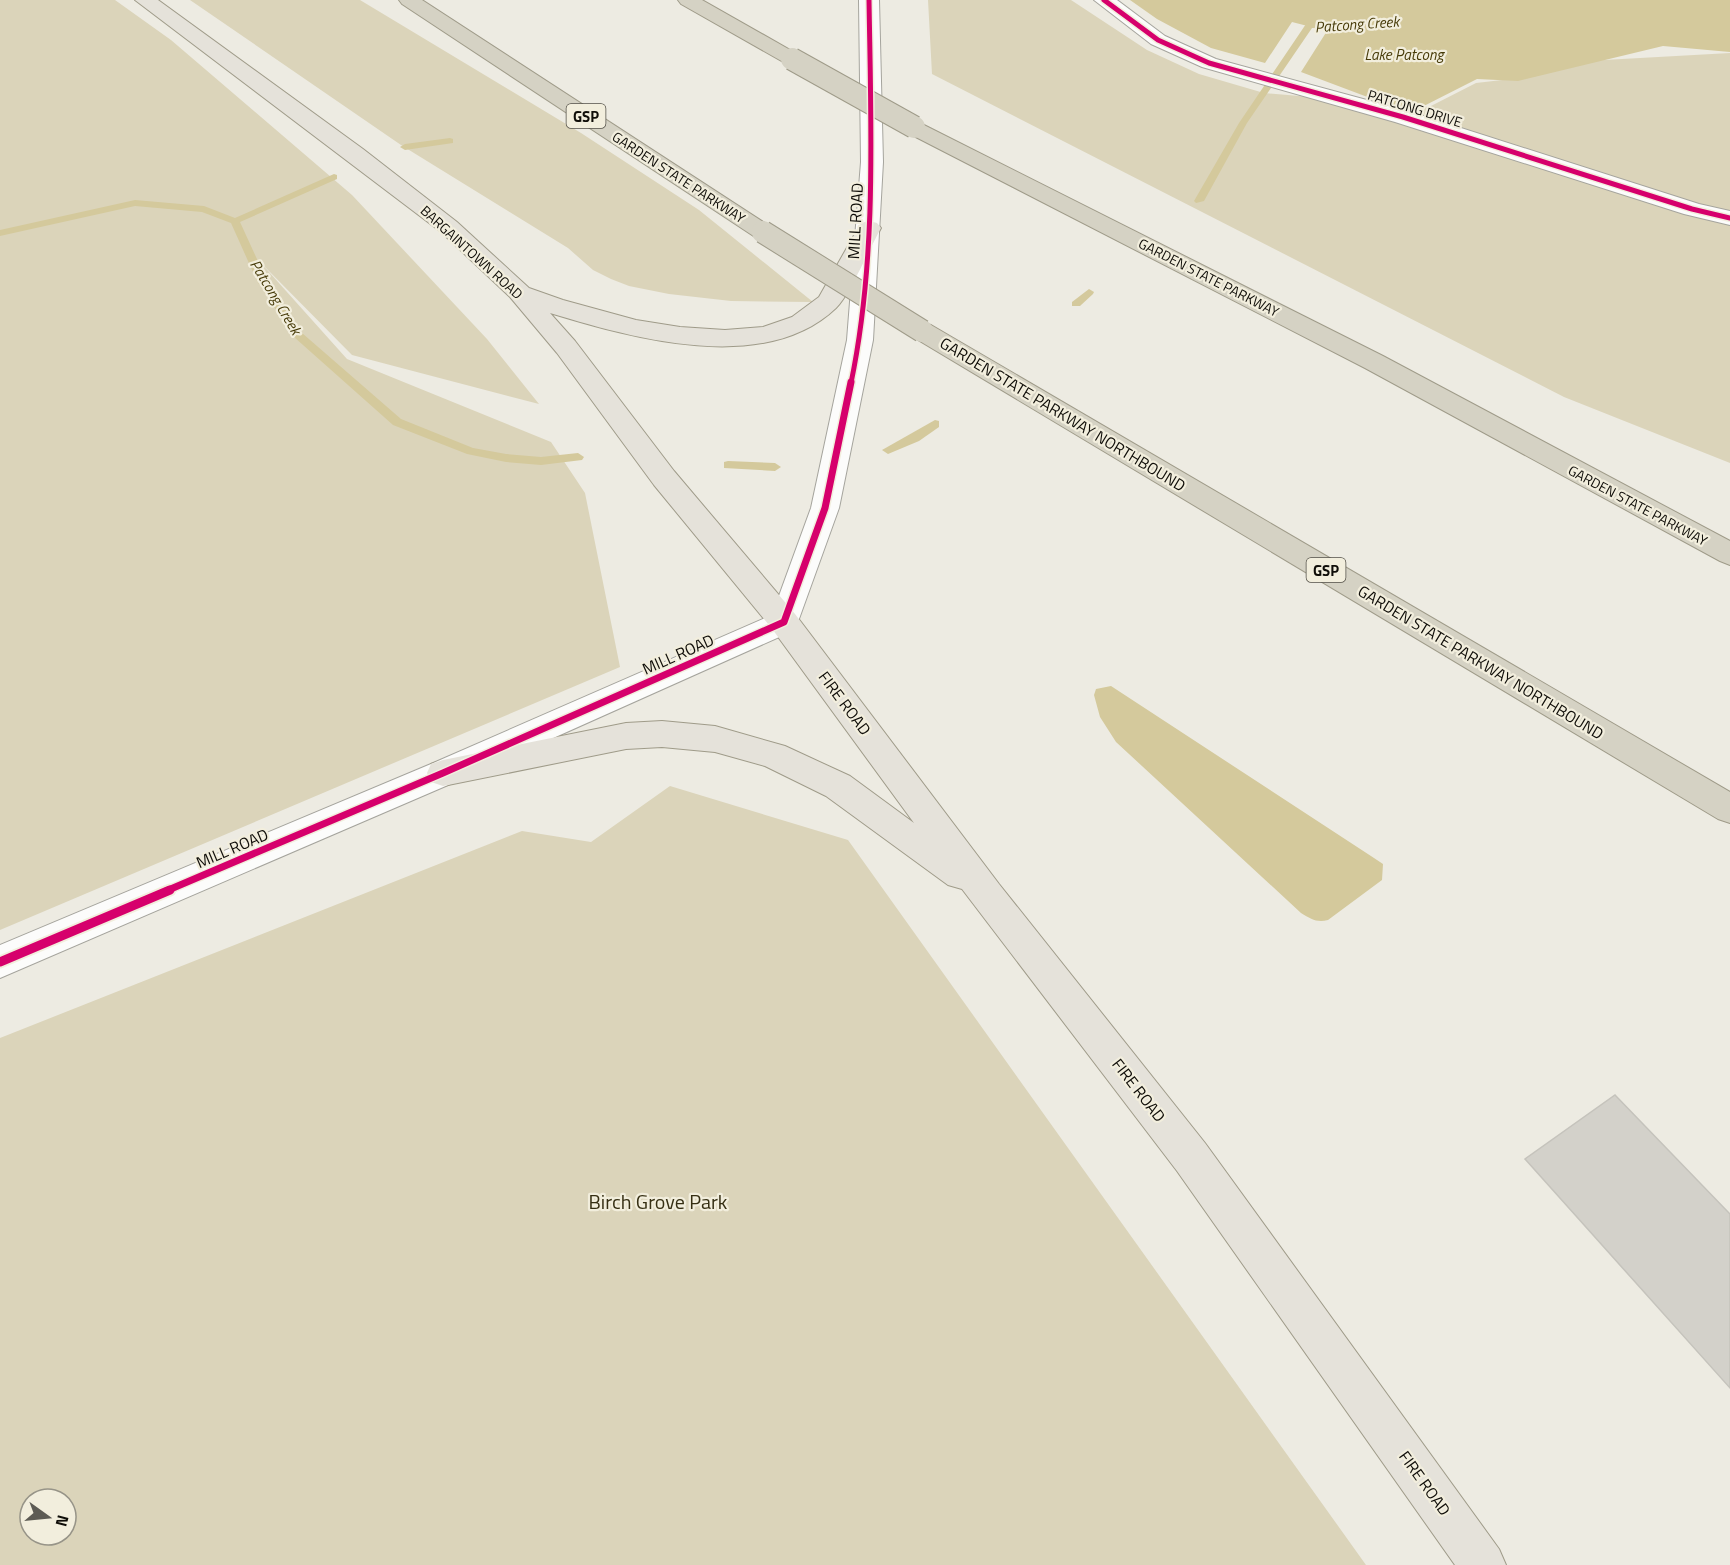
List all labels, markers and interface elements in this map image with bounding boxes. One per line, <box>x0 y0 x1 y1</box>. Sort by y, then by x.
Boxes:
water label: Patcong Creek <box>1314 9 1402 38</box>
water label: Lake Patcong <box>1365 43 1445 66</box>
street label: PATCONG DRIVE <box>1365 84 1465 132</box>
road number: GSP <box>566 104 606 128</box>
street label: GARDEN STATE PARKWAY <box>608 126 750 228</box>
street label: MILL ROAD <box>841 182 869 260</box>
street label: BARGAINTOWN ROAD <box>416 200 528 304</box>
street label: GARDEN STATE PARKWAY <box>1135 232 1283 322</box>
water label: Patcong Creek <box>244 255 309 341</box>
street label: GARDEN STATE PARKWAY NORTHBOUND <box>936 331 1190 497</box>
street label: GARDEN STATE PARKWAY <box>1565 459 1712 551</box>
road number: GSP <box>1306 558 1346 582</box>
street label: GARDEN STATE PARKWAY NORTHBOUND <box>1354 579 1608 745</box>
street label: MILL ROAD <box>638 628 718 680</box>
street label: FIRE ROAD <box>813 666 877 740</box>
street label: MILL ROAD <box>192 822 272 874</box>
street label: FIRE ROAD <box>1107 1053 1171 1127</box>
park label: Birch Grove Park <box>589 1186 728 1217</box>
street label: FIRE ROAD <box>1393 1446 1457 1520</box>
north arrow <box>18 1487 78 1547</box>
text: N <box>49 1512 76 1529</box>

